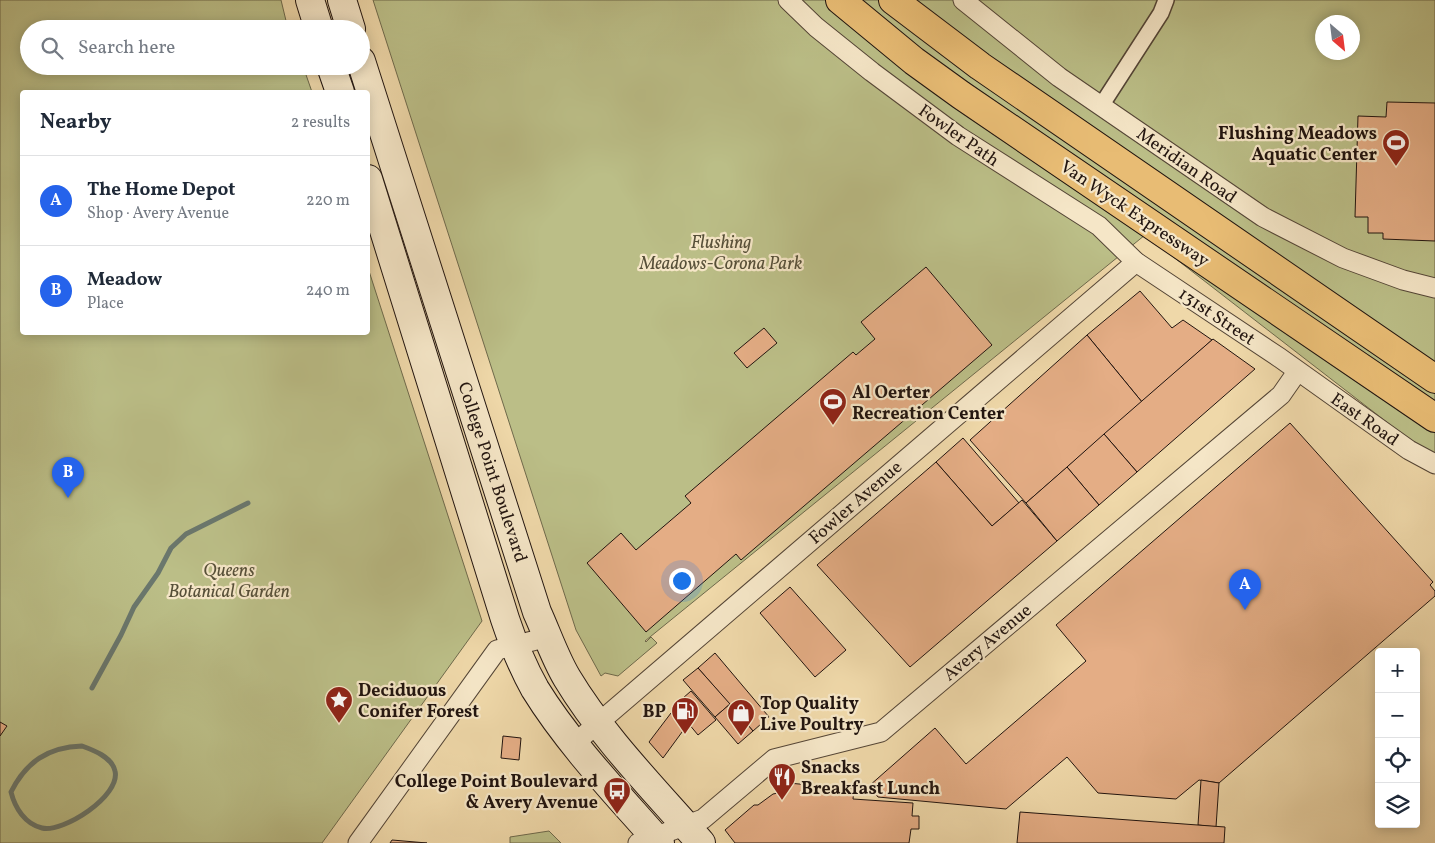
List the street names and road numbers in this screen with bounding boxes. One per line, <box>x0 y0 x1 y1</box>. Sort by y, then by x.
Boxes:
street label: Fowler Path <box>913 99 1004 174</box>
street label: Meridian Road <box>1131 122 1241 210</box>
street label: Van Wyck Expressway <box>1055 155 1214 274</box>
street label: 131st Street <box>1173 282 1260 352</box>
street label: College Point Boulevard <box>451 379 533 566</box>
street label: East Road <box>1325 388 1403 453</box>
street label: Fowler Avenue <box>804 455 908 551</box>
street label: Avery Avenue <box>938 599 1038 688</box>

